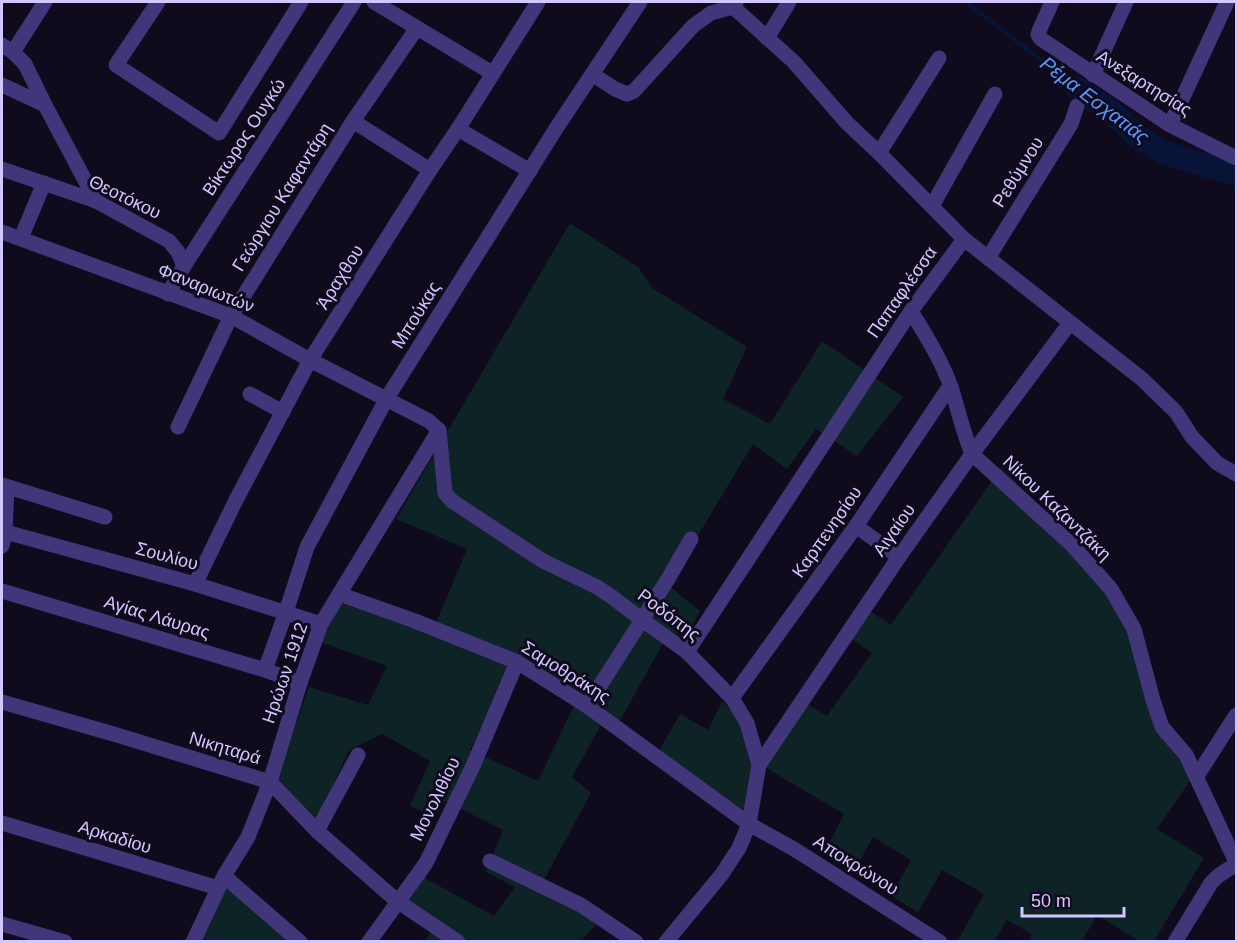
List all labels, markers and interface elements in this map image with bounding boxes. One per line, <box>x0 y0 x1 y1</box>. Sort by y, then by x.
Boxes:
street label: Ανεξαρτησίας <box>1093 46 1195 120</box>
water label: Ρέμα Εσχατιάς <box>1036 52 1154 148</box>
street label: Βίκτωρος Ουγκώ <box>199 75 289 199</box>
street label: Γεώργιου Καφαντάρη <box>228 119 336 275</box>
street label: Ρεθύμνου <box>989 133 1047 211</box>
street label: Θεοτόκου <box>86 171 164 223</box>
street label: Άραχθου <box>312 241 368 313</box>
street label: Παπαφλέσσα <box>863 242 941 342</box>
street label: Φαναριωτών <box>155 260 257 316</box>
street label: Μπούκας <box>388 278 444 352</box>
street label: Νίκου Καζαντζάκη <box>999 451 1115 565</box>
street label: Καρπενησίου <box>788 483 866 581</box>
street label: Αιγαίου <box>869 500 919 560</box>
street label: Σουλίου <box>134 538 200 574</box>
street label: Ροδόπης <box>634 585 704 645</box>
street label: Αγίας Λάυρας <box>102 591 213 643</box>
street label: Ηρώων 1912 <box>258 620 312 726</box>
street label: Σαμοθράκης <box>518 637 614 707</box>
street label: Νικηταρά <box>187 728 263 768</box>
street label: Μονολιθίου <box>406 754 464 844</box>
street label: Αρκαδίου <box>76 816 154 858</box>
street label: Αποκρώνου <box>810 831 902 899</box>
scale bar <box>1022 880 1124 918</box>
text: 50 m <box>1031 891 1071 911</box>

